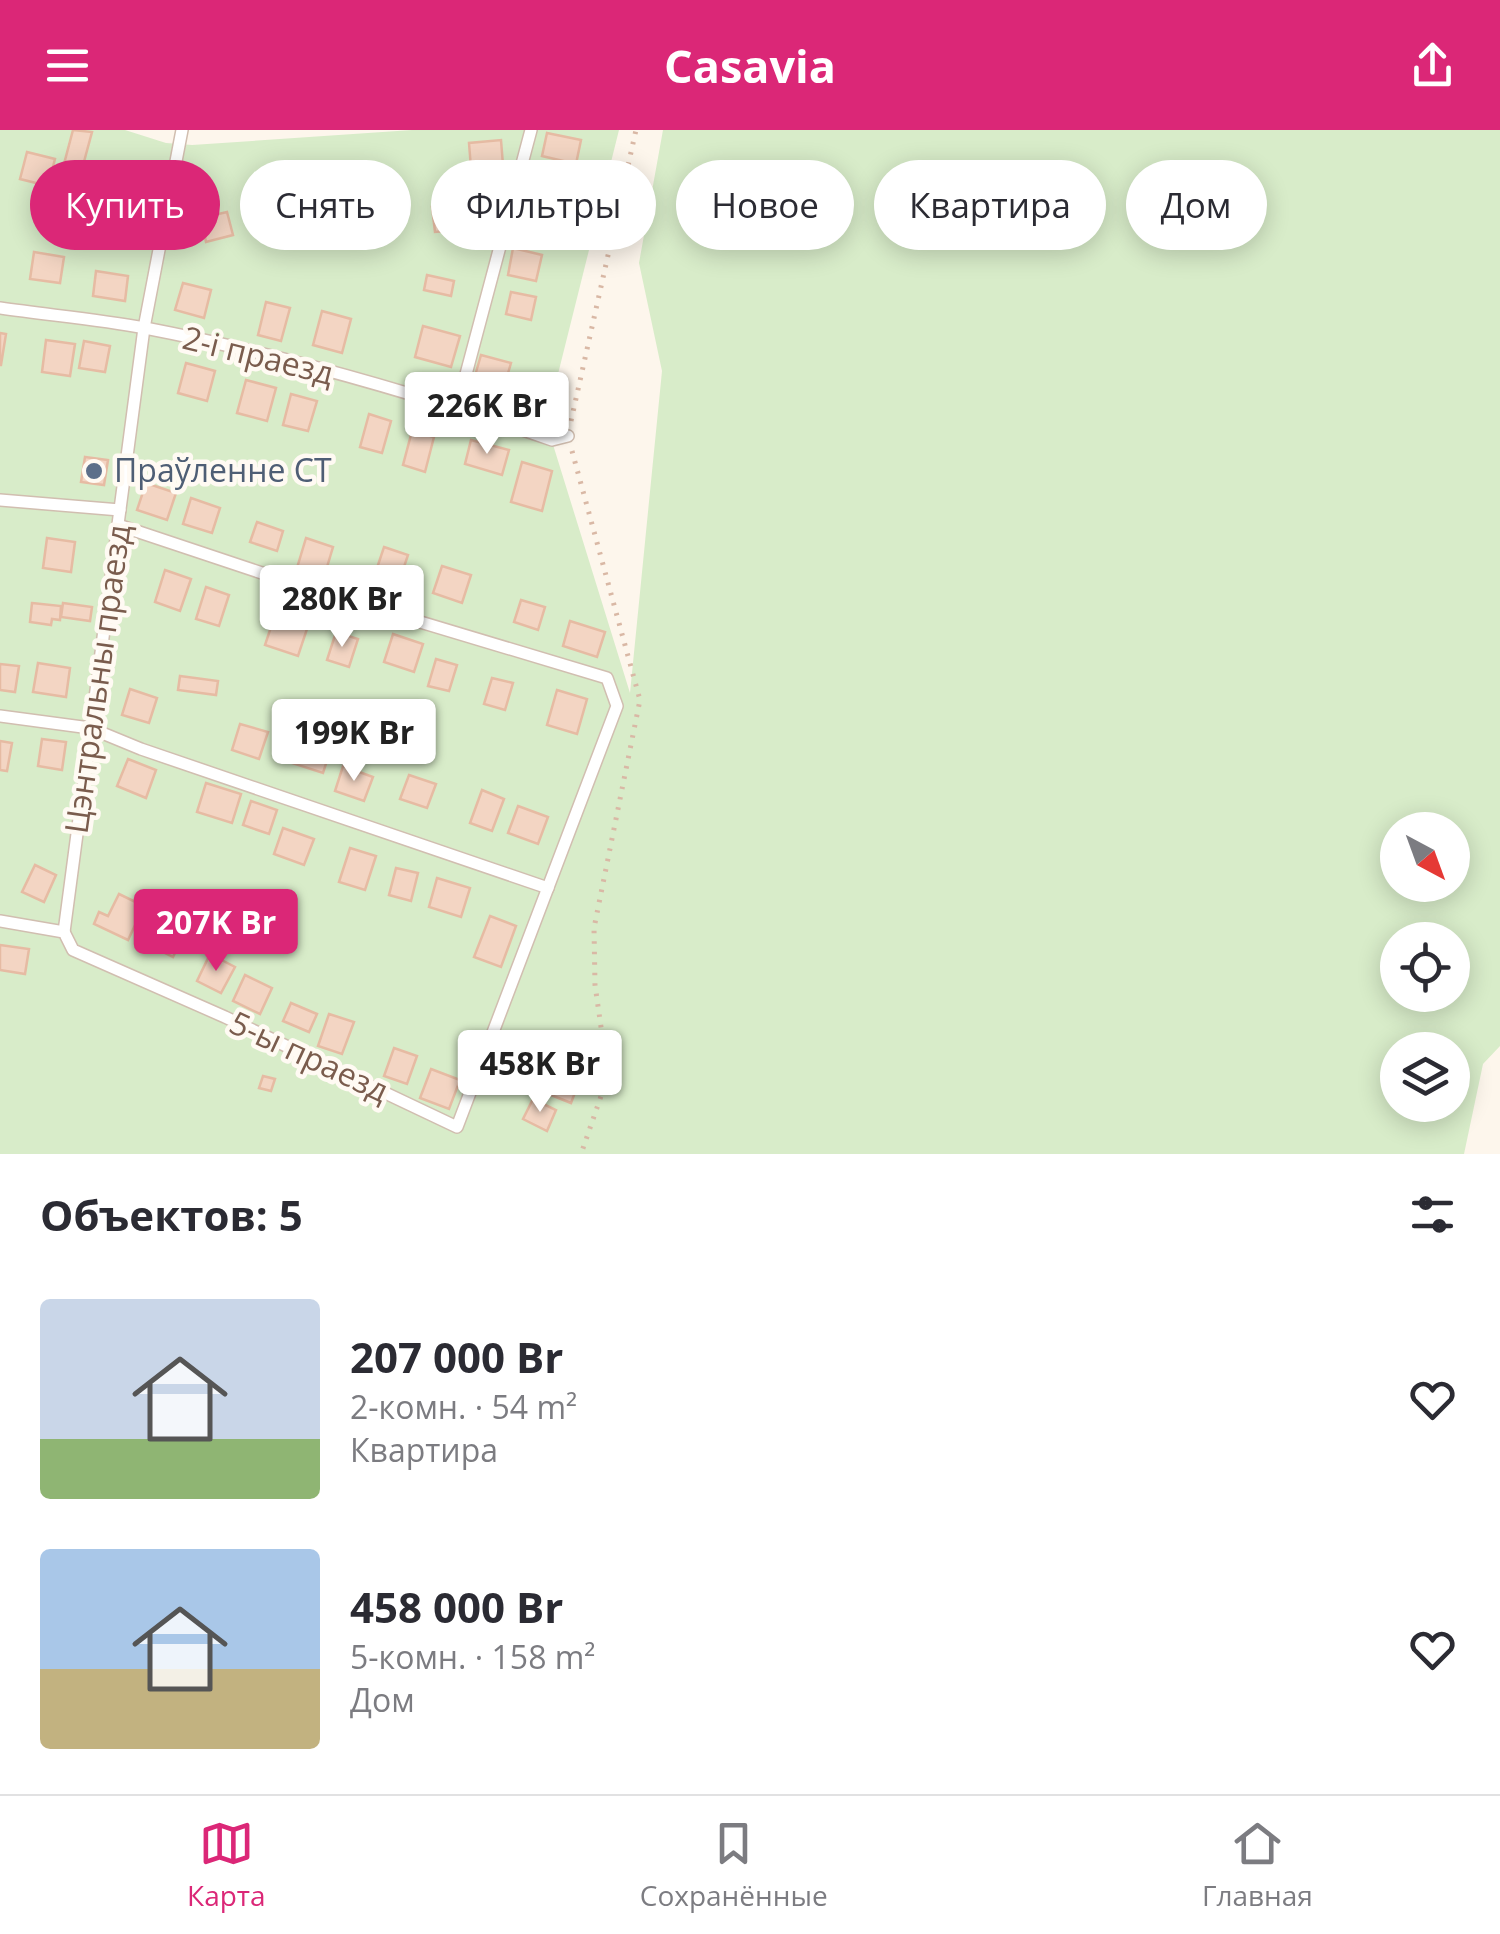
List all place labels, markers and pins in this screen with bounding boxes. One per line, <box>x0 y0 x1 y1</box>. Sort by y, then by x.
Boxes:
pin: 226K Br <box>395 372 579 457</box>
place label: Праўленне СТ <box>114 448 332 491</box>
marker: Праўленне СТ <box>83 460 105 482</box>
pin: 280K Br <box>250 565 434 650</box>
pin: 199K Br <box>262 699 446 784</box>
pin: 207K Br <box>124 889 308 974</box>
pin: 458K Br <box>448 1030 632 1115</box>

